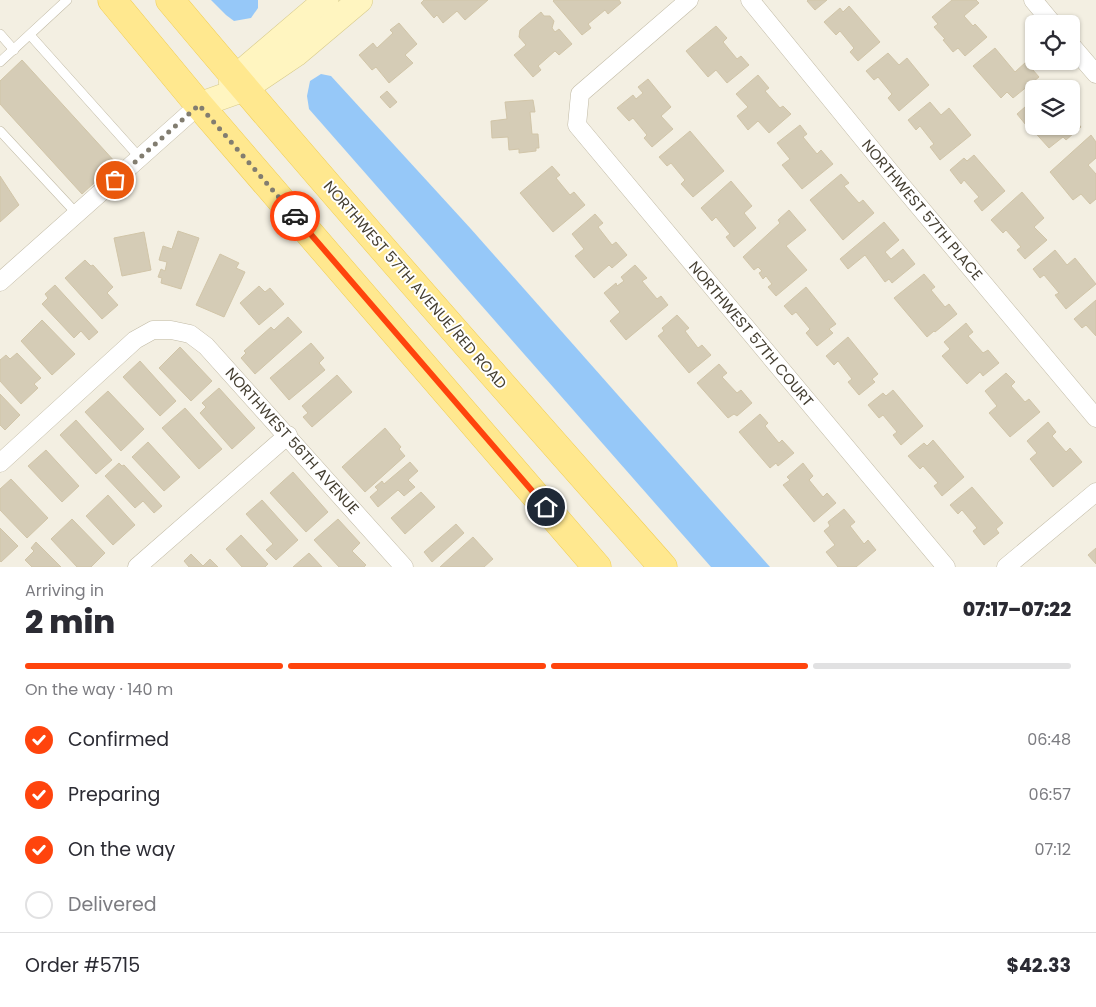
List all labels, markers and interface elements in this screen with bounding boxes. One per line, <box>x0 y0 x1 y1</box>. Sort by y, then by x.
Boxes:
map controls <box>1025 15 1080 135</box>
button: locate <box>1025 15 1080 70</box>
button: layers <box>1025 80 1080 135</box>
street label: NORTHWEST 57TH PLACE <box>857 135 988 285</box>
pin <box>94 159 136 201</box>
icon: bag <box>101 166 129 194</box>
street label: NORTHWEST 57TH AVENUE/RED ROAD <box>319 176 512 393</box>
courier <box>270 191 320 241</box>
icon: car <box>281 202 309 230</box>
street label: NORTHWEST 57TH COURT <box>684 256 819 411</box>
street label: NORTHWEST 56TH AVENUE <box>221 363 364 519</box>
pin <box>525 486 567 528</box>
icon: home <box>532 493 560 521</box>
text: Arriving in <box>25 579 104 602</box>
text: 07:17–07:22 <box>963 596 1071 623</box>
text: 2 min <box>25 599 115 644</box>
text: On the way · 140 m <box>25 678 173 701</box>
icon: check <box>25 726 53 754</box>
text: Confirmed <box>68 726 169 753</box>
text: 06:48 <box>1027 728 1071 751</box>
icon: check <box>25 781 53 809</box>
text: Preparing <box>68 781 160 808</box>
text: 06:57 <box>1029 783 1071 806</box>
icon: check <box>25 836 53 864</box>
text: On the way <box>68 836 175 863</box>
text: 07:12 <box>1034 838 1071 861</box>
text: Delivered <box>68 891 157 918</box>
text: Order #5715 <box>25 952 140 979</box>
text: $42.33 <box>1006 952 1071 979</box>

